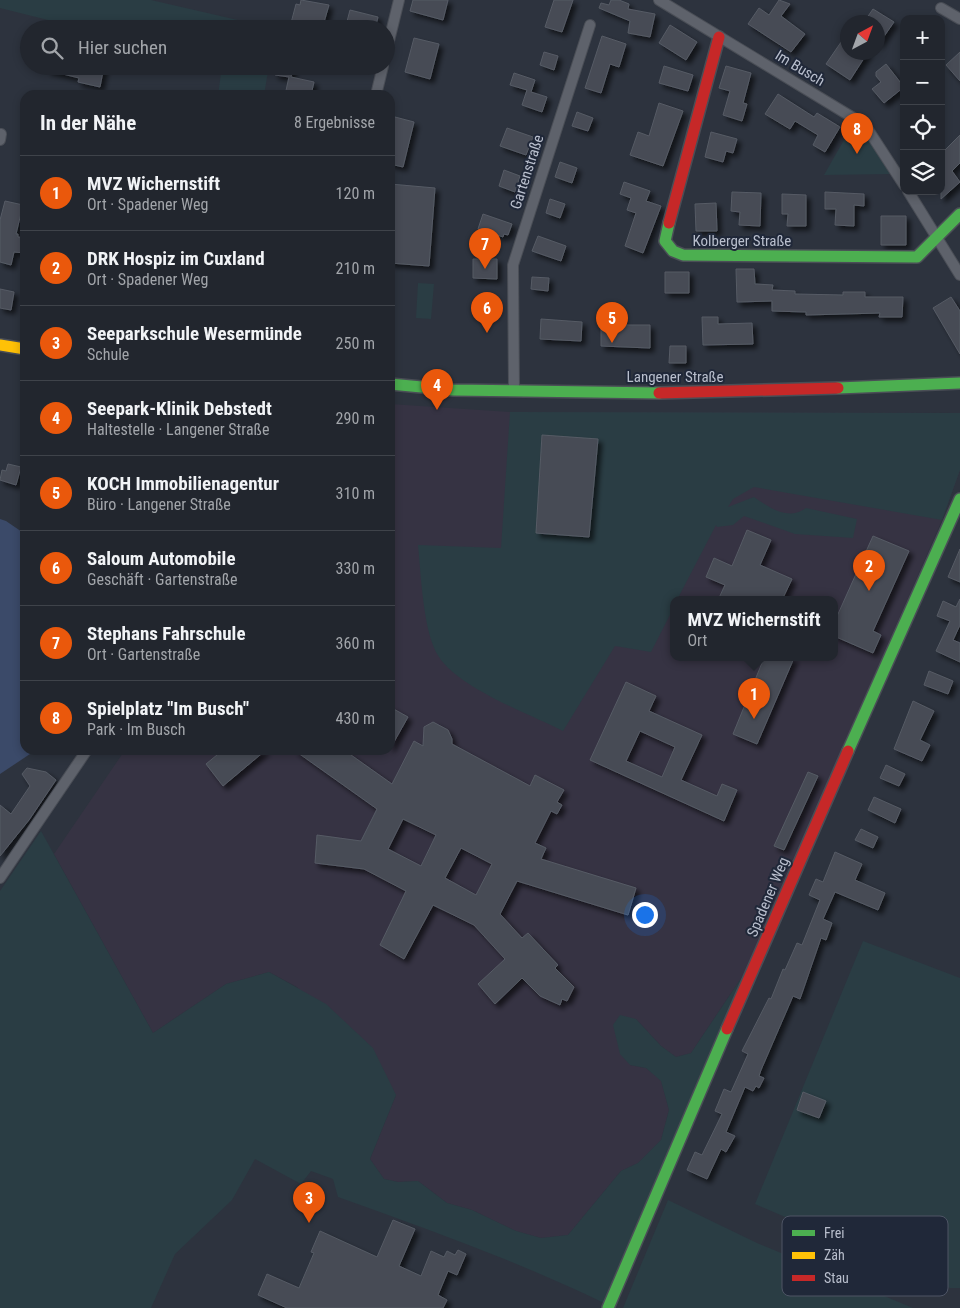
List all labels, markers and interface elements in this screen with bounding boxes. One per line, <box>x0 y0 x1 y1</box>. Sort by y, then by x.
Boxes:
north arrow <box>840 15 885 60</box>
map controls <box>900 15 945 195</box>
button: + <box>900 15 945 60</box>
search box <box>20 20 395 75</box>
icon: search <box>38 34 66 62</box>
text: Hier suchen <box>78 36 167 59</box>
street label: Im Busch <box>772 46 828 90</box>
button: − <box>900 60 945 105</box>
button: locate <box>900 105 945 150</box>
text: In der Nähe <box>40 111 136 135</box>
text: 8 Ergebnisse <box>294 113 375 132</box>
pin: 8 <box>841 113 873 154</box>
street label: Gartenstraße <box>506 132 548 212</box>
button: layers <box>900 150 945 195</box>
text: MVZ Wichernstift <box>87 172 220 195</box>
text: 1 <box>52 184 60 203</box>
text: 120 m <box>336 184 375 203</box>
text: Ort · Spadener Weg <box>87 195 208 214</box>
pin: 7 <box>469 228 501 269</box>
street label: Kolberger Straße <box>693 232 791 250</box>
text: DRK Hospiz im Cuxland <box>87 247 265 270</box>
text: 2 <box>52 259 60 278</box>
text: 210 m <box>336 259 375 278</box>
text: Ort · Spadener Weg <box>87 270 208 289</box>
pin: 6 <box>471 292 503 333</box>
pin: 5 <box>596 302 628 343</box>
text: Seeparkschule Wesermünde <box>87 322 302 345</box>
text: 3 <box>52 334 60 353</box>
text: 250 m <box>336 334 375 353</box>
text: Schule <box>87 345 129 364</box>
street label: Langener Straße <box>627 368 723 386</box>
pin: 4 <box>421 369 453 410</box>
text: Seepark-Klinik Debstedt <box>87 397 272 420</box>
text: 4 <box>52 409 60 428</box>
text: 290 m <box>336 409 375 428</box>
text: Haltestelle · Langener Straße <box>87 420 269 439</box>
text: KOCH Immobilienagentur <box>87 472 279 495</box>
text: 5 <box>52 484 60 503</box>
text: 310 m <box>336 484 375 503</box>
text: Büro · Langener Straße <box>87 495 231 514</box>
text: Saloum Automobile <box>87 547 235 570</box>
pin: 2 <box>853 550 885 591</box>
text: 6 <box>52 559 60 578</box>
text: 330 m <box>336 559 375 578</box>
text: Geschäft · Gartenstraße <box>87 570 238 589</box>
popup <box>670 596 838 661</box>
text: MVZ Wichernstift <box>688 608 820 631</box>
text: Stephans Fahrschule <box>87 622 246 645</box>
text: Ort <box>688 631 707 650</box>
text: 7 <box>52 634 60 653</box>
text: 360 m <box>336 634 375 653</box>
text: Ort · Gartenstraße <box>87 645 200 664</box>
pin: 1 <box>738 678 770 719</box>
text: Spielplatz "Im Busch" <box>87 697 249 720</box>
text: 8 <box>52 709 60 728</box>
text: 430 m <box>336 709 375 728</box>
text: Park · Im Busch <box>87 720 185 739</box>
street label: Spadener Weg <box>743 854 793 940</box>
your location <box>632 902 658 928</box>
pin: 3 <box>293 1182 325 1223</box>
legend <box>782 1216 948 1296</box>
text: Frei <box>824 1225 844 1241</box>
text: Zäh <box>824 1247 845 1263</box>
text: Stau <box>824 1270 849 1286</box>

